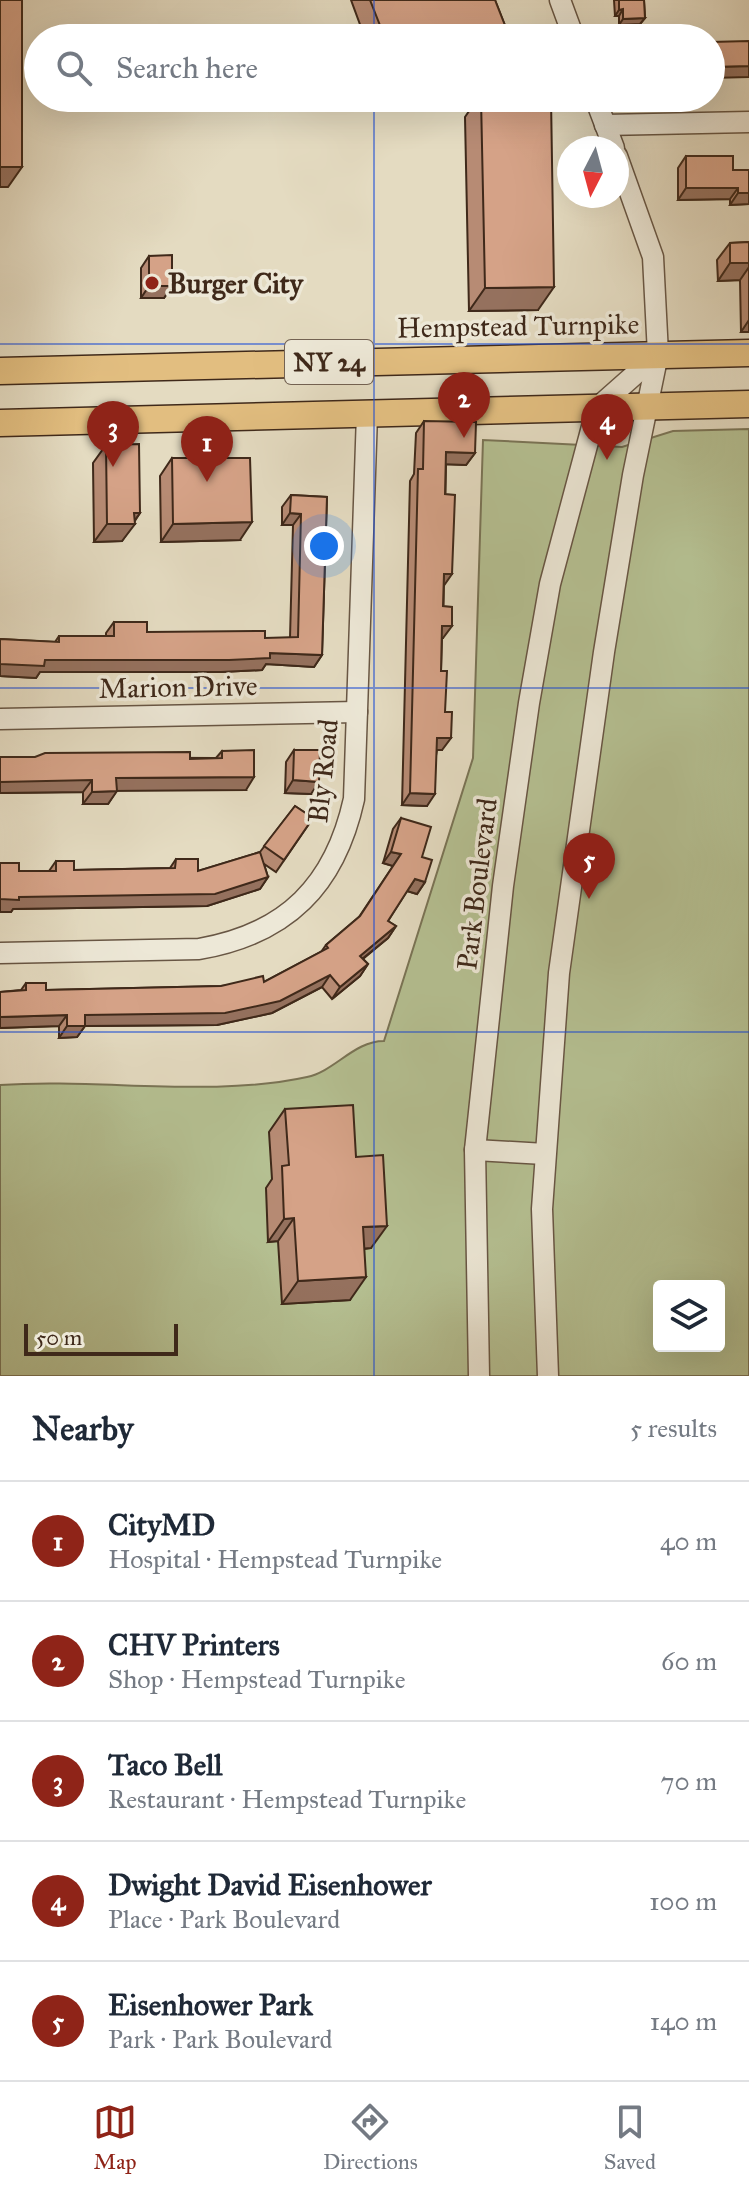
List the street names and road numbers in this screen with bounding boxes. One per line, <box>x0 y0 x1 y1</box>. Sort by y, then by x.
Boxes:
street label: Hempstead Turnpike <box>397 306 639 346</box>
road number: NY 24 <box>285 340 373 384</box>
street label: Marion Drive <box>98 668 258 706</box>
street label: Bly Road <box>300 717 346 825</box>
street label: Park Boulevard <box>449 796 505 972</box>

